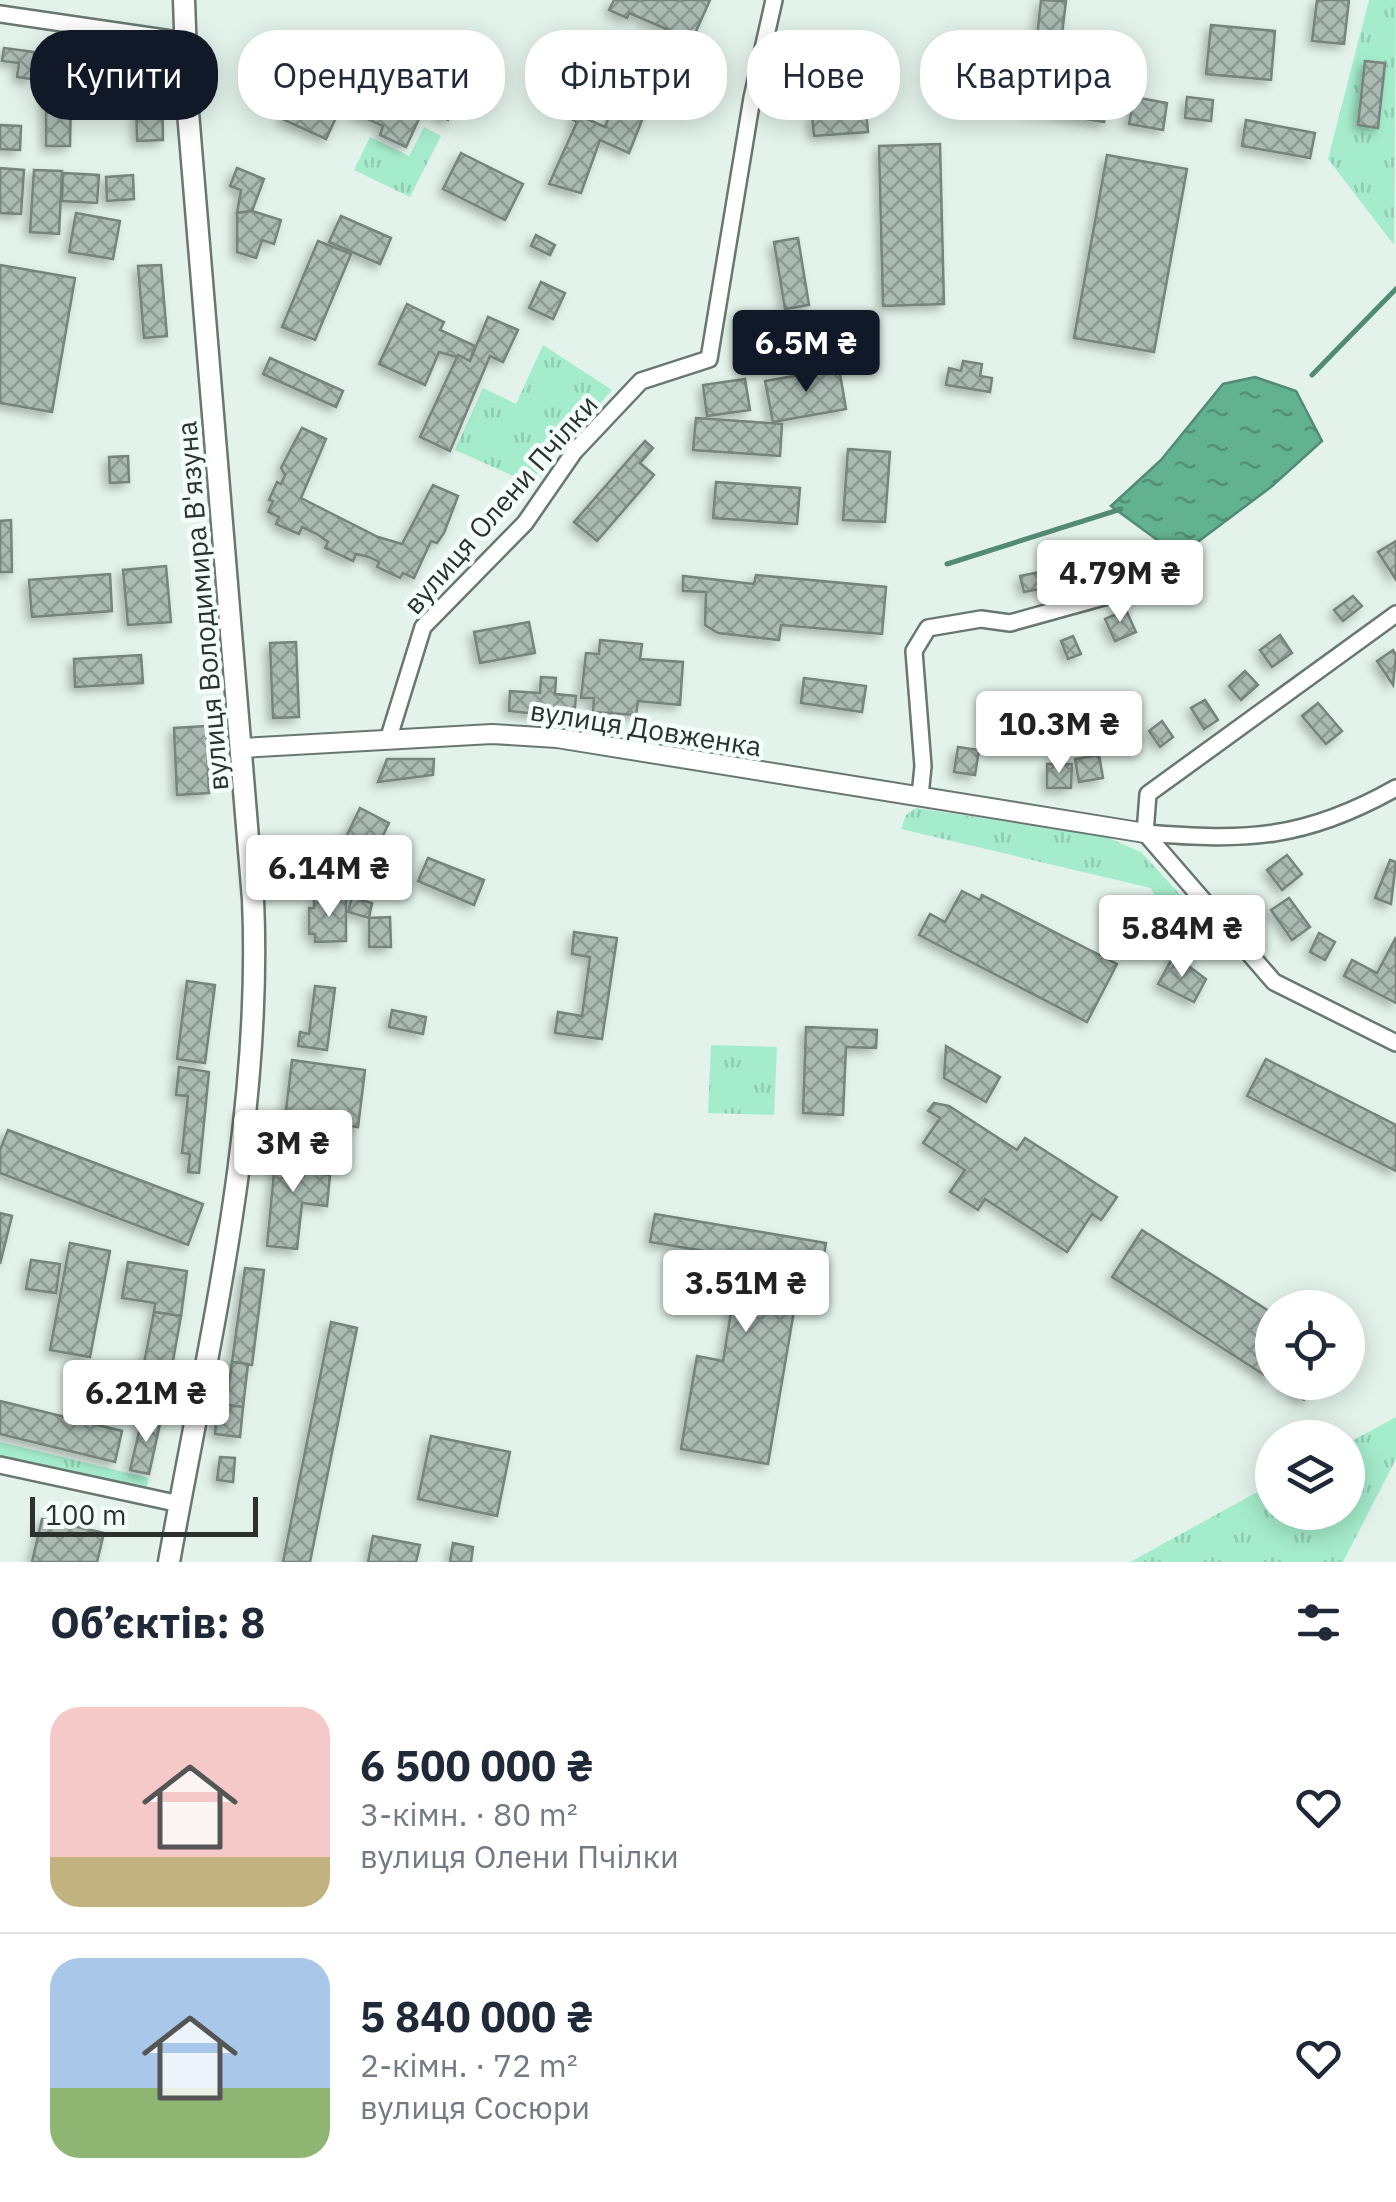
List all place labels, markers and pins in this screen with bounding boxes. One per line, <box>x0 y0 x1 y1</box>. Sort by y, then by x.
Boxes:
pin: 6.5M ₴ <box>725 310 887 395</box>
pin: 4.79M ₴ <box>1028 540 1212 625</box>
pin: 10.3M ₴ <box>967 691 1151 776</box>
pin: 6.14M ₴ <box>237 835 421 920</box>
pin: 5.84M ₴ <box>1090 895 1274 980</box>
pin: 3M ₴ <box>234 1110 352 1195</box>
pin: 3.51M ₴ <box>654 1250 838 1335</box>
pin: 6.21M ₴ <box>54 1360 238 1445</box>

